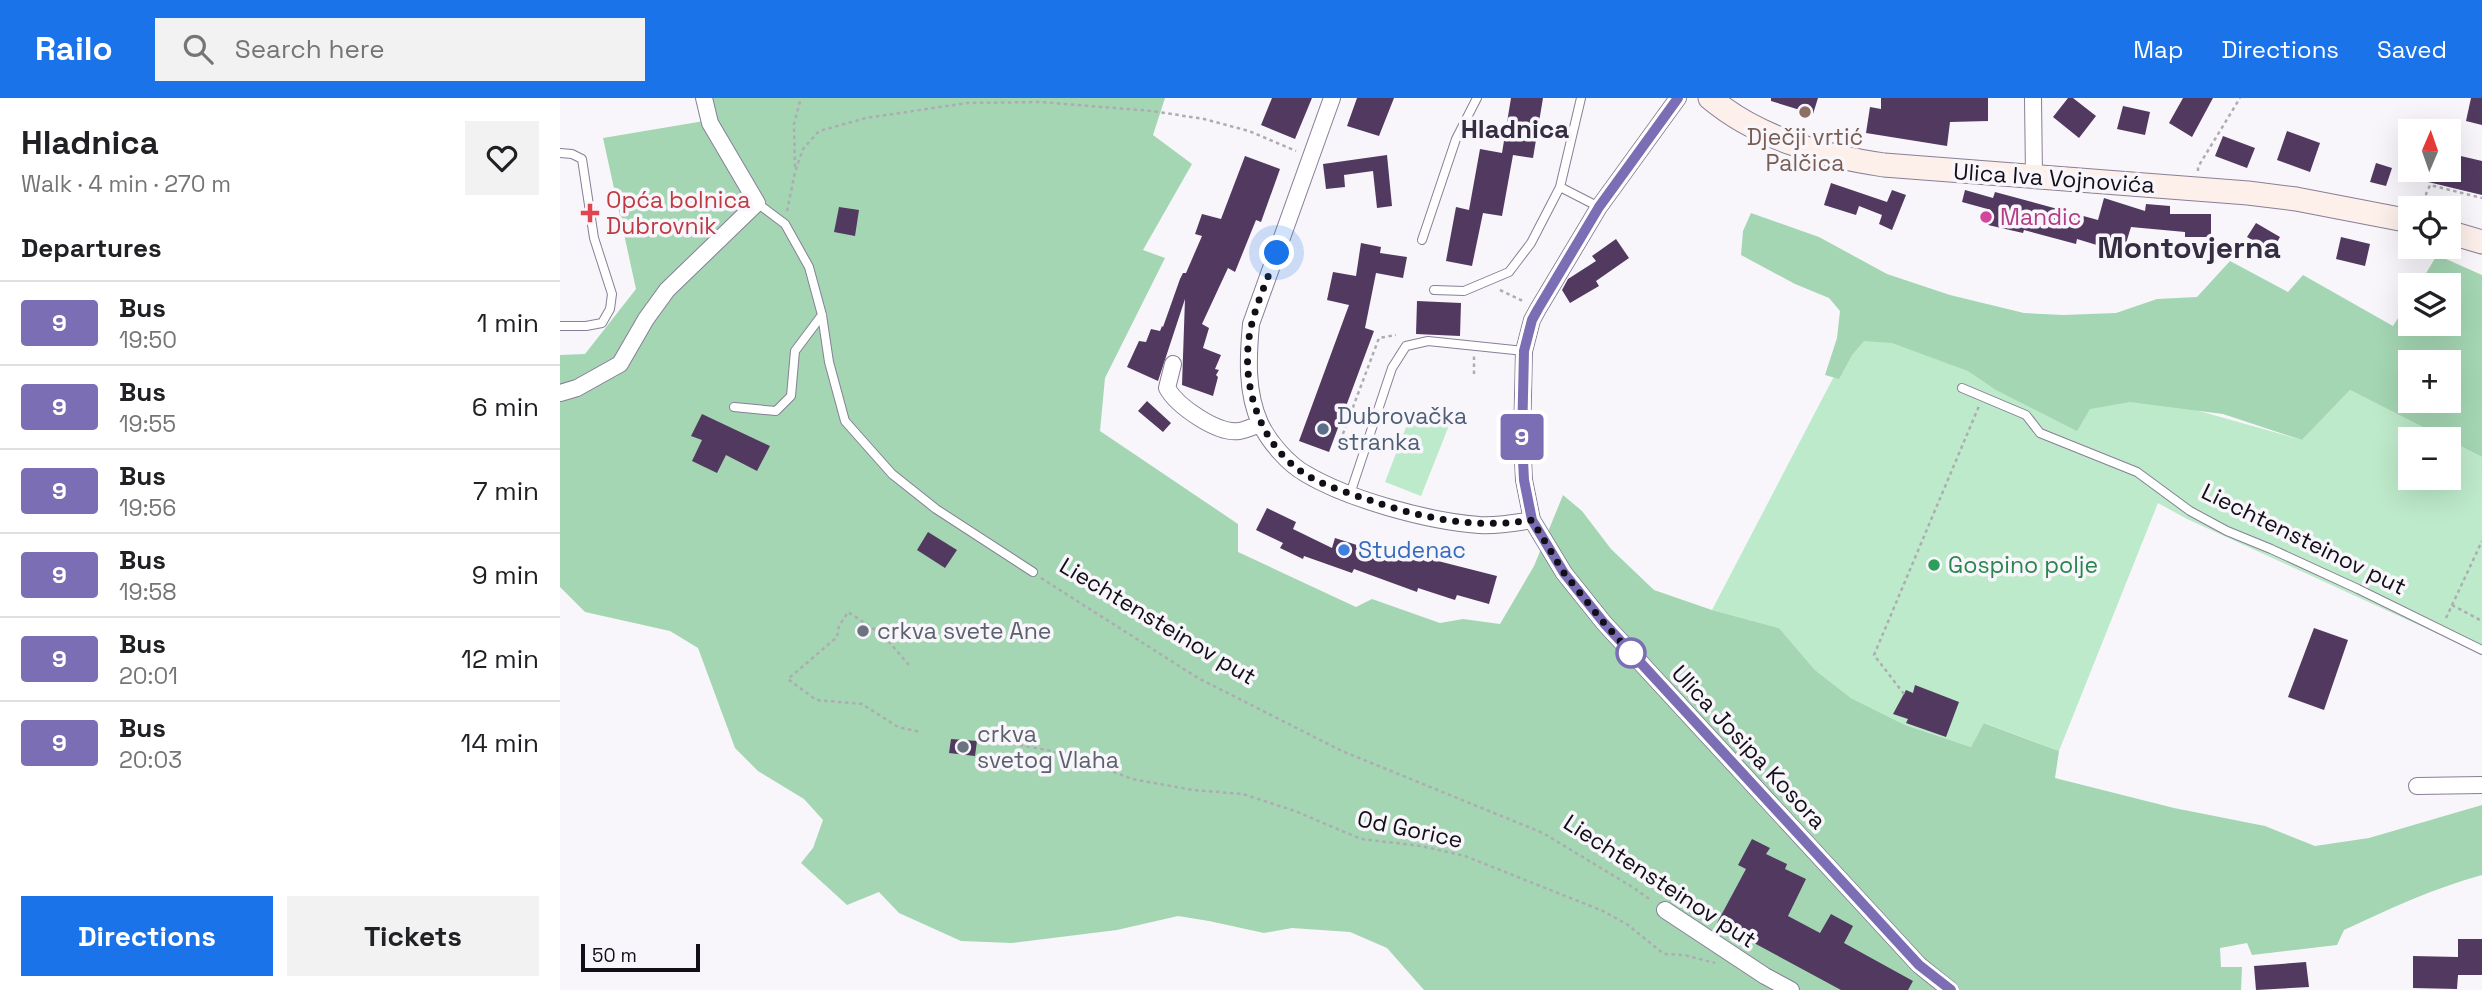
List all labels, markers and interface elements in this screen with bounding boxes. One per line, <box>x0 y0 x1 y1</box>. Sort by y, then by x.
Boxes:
search box <box>155 18 645 81</box>
text: Railo <box>35 28 113 70</box>
icon: search <box>179 30 217 68</box>
text: Search here <box>235 32 385 66</box>
text: Map <box>2133 34 2183 65</box>
text: Directions <box>2221 34 2339 65</box>
text: Saved <box>2377 34 2447 65</box>
marker: Dječji vrtić Palčica <box>1797 104 1813 120</box>
district label: Hladnica <box>1461 112 1569 146</box>
north arrow <box>2398 119 2460 182</box>
map controls <box>2398 119 2461 490</box>
button: heart <box>465 121 539 195</box>
text: Hladnica <box>21 122 159 164</box>
place label: Dječji vrtić Palčica <box>1747 122 1863 178</box>
street label: Ulica Iva Vojnovića <box>1952 156 2156 200</box>
text: Walk · 4 min · 270 m <box>21 169 231 199</box>
place label: Opća bolnica Dubrovnik <box>606 185 750 241</box>
button: locate <box>2398 196 2461 259</box>
place label: Mandic <box>2000 202 2081 232</box>
marker: Opća bolnica Dubrovnik <box>580 203 600 223</box>
marker: Mandic <box>1978 209 1994 225</box>
district label: Montovjerna <box>2097 228 2281 267</box>
text: Departures <box>21 231 162 265</box>
your location <box>1259 235 1294 270</box>
button: layers <box>2398 273 2461 336</box>
text: Bus <box>119 291 166 325</box>
text: 1 min <box>477 306 539 340</box>
text: 9 <box>52 307 67 338</box>
text: 19:50 <box>119 325 177 355</box>
button: + <box>2398 350 2461 413</box>
text: Bus <box>119 375 166 409</box>
text: 6 min <box>472 390 539 424</box>
text: 9 <box>52 391 67 422</box>
place label: Dubrovačka stranka <box>1337 401 1467 457</box>
text: 19:55 <box>119 409 176 439</box>
line badge: 9 <box>1499 414 1545 460</box>
marker: Dubrovačka stranka <box>1315 421 1331 437</box>
text: 9 <box>1515 421 1529 452</box>
button: − <box>2398 427 2461 490</box>
text: Bus <box>119 459 166 493</box>
text: 7 min <box>473 474 539 508</box>
text: 9 <box>52 475 67 506</box>
street label: Liechtensteinov put <box>2197 476 2411 602</box>
text: 19:56 <box>119 493 176 523</box>
place label: Studenac <box>1358 535 1466 565</box>
marker: Studenac <box>1336 542 1352 558</box>
text: Bus <box>119 543 166 577</box>
street label: Liechtensteinov put <box>1054 550 1262 692</box>
place label: Gospino polje <box>1948 550 2098 580</box>
marker: Gospino polje <box>1926 557 1942 573</box>
text: 9 min <box>472 558 539 592</box>
text: 9 <box>52 559 67 590</box>
text: 19:58 <box>119 577 177 607</box>
place label: crkva svete Ane <box>877 616 1051 646</box>
marker: crkva svete Ane <box>855 623 871 639</box>
text: Bus <box>119 627 166 661</box>
unlabelled marker <box>1616 638 1646 668</box>
text: 12 min <box>461 642 539 676</box>
text: 9 <box>52 643 67 674</box>
street label: Ulica Josipa Kosora <box>1665 658 1833 836</box>
text: 20:01 <box>119 661 178 691</box>
text: Bus <box>119 711 166 745</box>
place label: crkva svetog Vlaha <box>977 719 1119 775</box>
text: 14 min <box>461 726 539 760</box>
text: 9 <box>52 727 67 758</box>
marker: crkva svetog Vlaha <box>955 739 971 755</box>
text: 20:03 <box>119 745 182 775</box>
street label: Od Gorice <box>1354 803 1466 855</box>
street label: Liechtensteinov put <box>1558 807 1762 955</box>
button: Directions <box>21 896 273 976</box>
button: Tickets <box>287 896 539 976</box>
scale bar <box>581 941 700 973</box>
text: 50 m <box>592 943 637 968</box>

